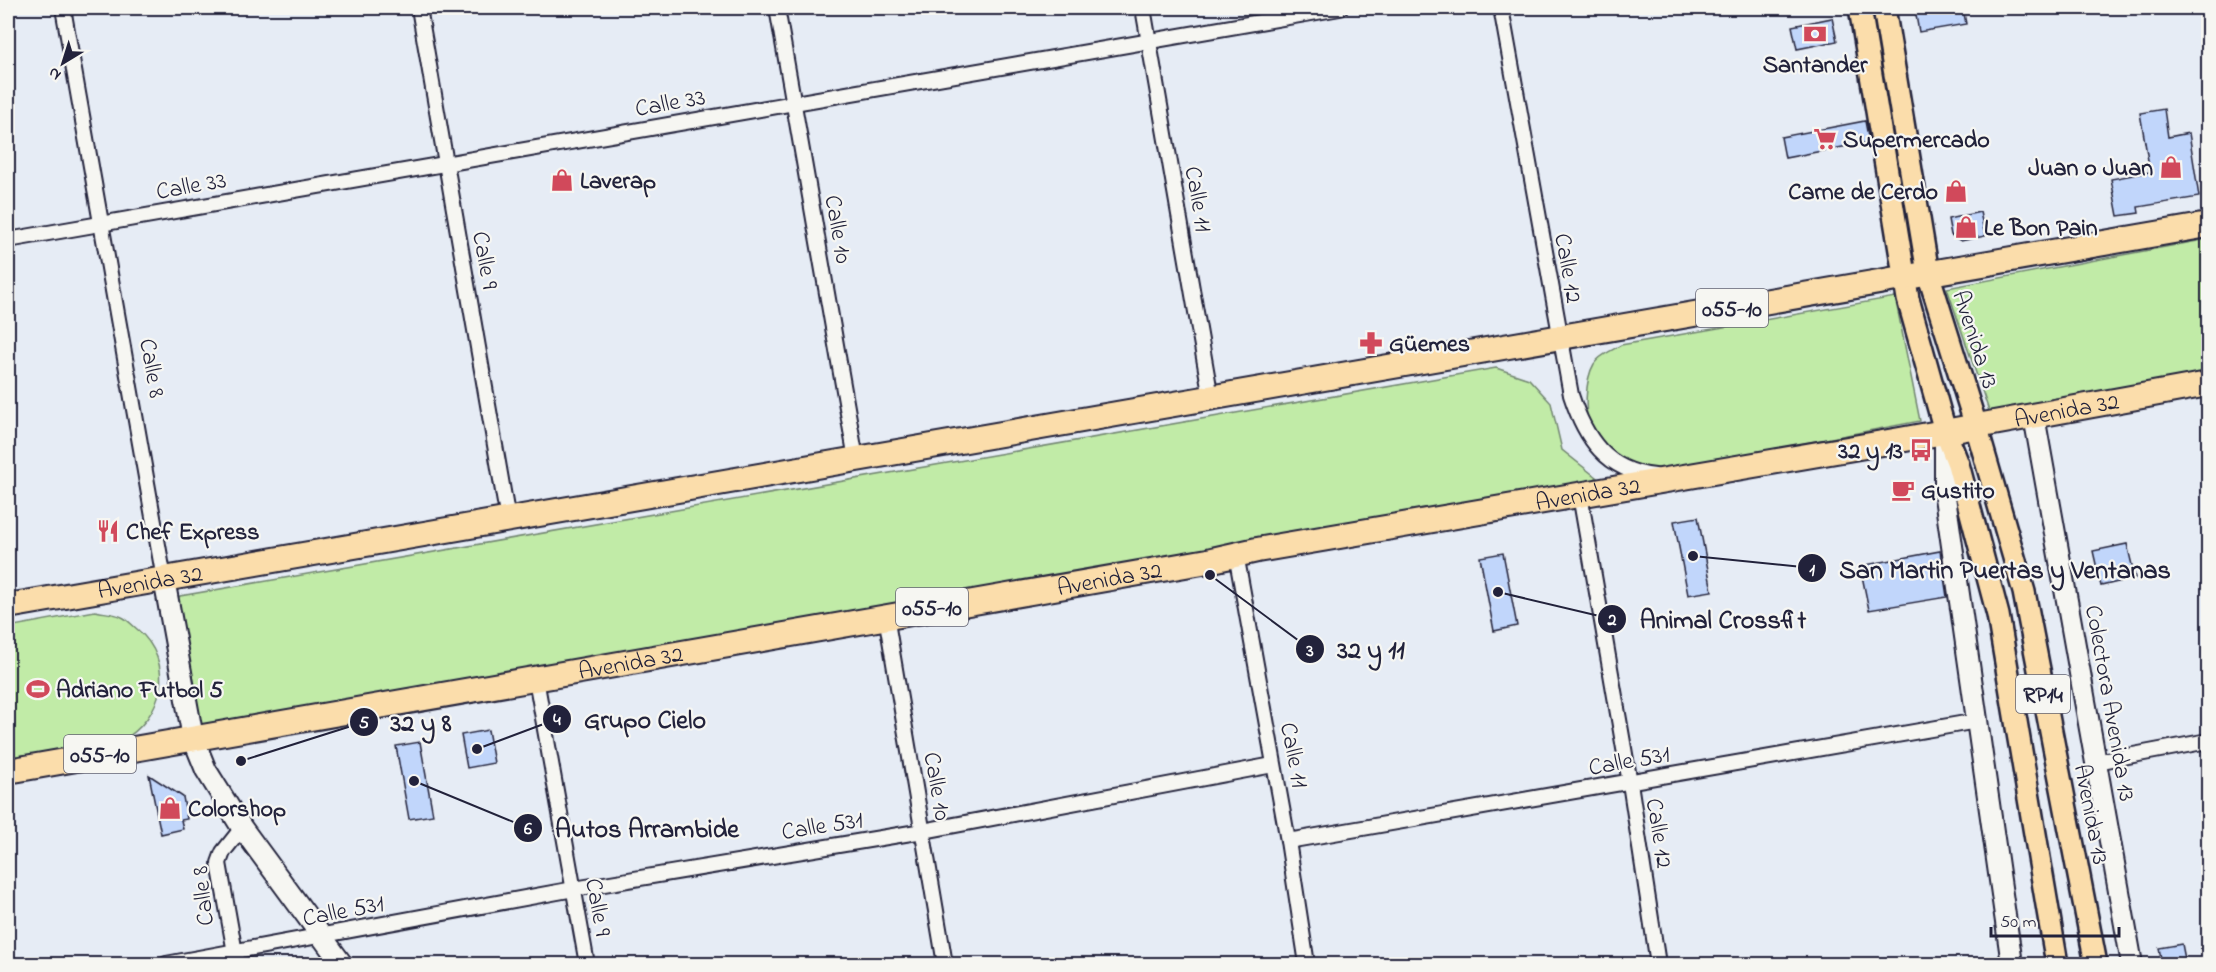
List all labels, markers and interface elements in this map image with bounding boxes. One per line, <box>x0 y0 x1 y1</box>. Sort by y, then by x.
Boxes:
bank icon: Santander <box>1802 21 1828 47</box>
north arrow <box>33 33 93 93</box>
place label: Santander <box>1763 49 1868 84</box>
text: N <box>43 60 67 86</box>
street label: Calle 33 <box>633 81 708 128</box>
place label: Supermercado <box>1843 124 1990 159</box>
supermarket icon: Supermercado <box>1812 126 1838 152</box>
place label: Juan o Juan <box>2028 152 2153 187</box>
shop icon: Juan o Juan <box>2158 154 2184 180</box>
street label: Calle 33 <box>154 164 229 211</box>
street label: Calle 11 <box>1174 164 1220 235</box>
place label: Laverap <box>580 165 656 200</box>
shop icon: Laverap <box>549 167 575 193</box>
place label: Carne de Cerdo <box>1788 176 1938 211</box>
shop icon: Carne de Cerdo <box>1943 178 1969 204</box>
street label: Calle 10 <box>813 192 860 266</box>
place label: Le Bon Pain <box>1984 212 2098 247</box>
shop icon: Le Bon Pain <box>1953 214 1979 240</box>
street label: Calle 9 <box>461 229 506 293</box>
street label: Calle 12 <box>1543 231 1590 306</box>
street label: Avenida 13 <box>1941 286 2006 394</box>
road number: 055-10 <box>1696 289 1768 327</box>
place label: Güemes <box>1389 328 1470 363</box>
pharmacy icon: Güemes <box>1358 330 1384 356</box>
street label: Calle 8 <box>128 336 173 401</box>
street label: Avenida 32 <box>2012 385 2122 439</box>
place label: 32 y 13 <box>1837 435 1903 471</box>
bus stop icon: 32 y 13 <box>1908 437 1934 463</box>
street label: Avenida 32 <box>1533 470 1643 522</box>
place label: Gustito <box>1921 475 1995 510</box>
cafe icon: Gustito <box>1890 477 1916 503</box>
place label: Chef Express <box>126 516 259 551</box>
restaurant icon: Chef Express <box>95 518 121 544</box>
callout: San Martin Puertas y Ventanas <box>1797 546 2183 590</box>
text: San Martin Puertas y Ventanas <box>1839 553 2171 591</box>
street label: Avenida 32 <box>1054 554 1165 607</box>
street label: Avenida 32 <box>95 558 206 610</box>
text: 1 <box>1809 558 1815 584</box>
road number: 055-10 <box>896 588 968 626</box>
callout: Animal Crossfit <box>1597 597 1818 641</box>
street label: Colectora Avenida 13 <box>2074 602 2143 804</box>
text: Animal Crossfit <box>1640 603 1806 641</box>
text: 2 <box>1607 608 1617 634</box>
callout: 32 y 11 <box>1295 627 1417 671</box>
text: 32 y 11 <box>1336 633 1406 671</box>
street label: Avenida 32 <box>576 638 686 691</box>
text: 3 <box>1305 639 1314 665</box>
place label: Adriano Futbol 5 <box>56 674 223 709</box>
road number: RP14 <box>2016 675 2070 713</box>
sports icon: Adriano Futbol 5 <box>25 676 51 702</box>
callout: Grupo Cielo <box>542 697 718 741</box>
callout: 32 y 8 <box>349 700 464 744</box>
text: Grupo Cielo <box>584 703 706 741</box>
text: 32 y 8 <box>390 706 452 744</box>
text: 4 <box>553 708 561 734</box>
text: 5 <box>359 711 370 737</box>
street label: Calle 11 <box>1269 720 1316 792</box>
road number: 055-10 <box>64 735 136 773</box>
street label: Calle 531 <box>1586 738 1673 787</box>
street label: Calle 10 <box>912 749 959 823</box>
street label: Avenida 13 <box>2063 761 2116 868</box>
place label: Colorshop <box>188 793 286 828</box>
shop icon: Colorshop <box>157 795 183 821</box>
street label: Calle 12 <box>1635 796 1680 871</box>
street label: Calle 531 <box>779 804 866 851</box>
callout: Autos Arrambide <box>513 806 751 850</box>
text: Autos Arrambide <box>555 812 740 850</box>
text: 6 <box>524 817 532 843</box>
street label: Calle 8 <box>184 864 225 927</box>
street label: Calle 9 <box>574 876 619 940</box>
street label: Calle 531 <box>300 887 388 937</box>
scale bar <box>1991 900 2118 938</box>
text: 50 m <box>2000 910 2037 936</box>

